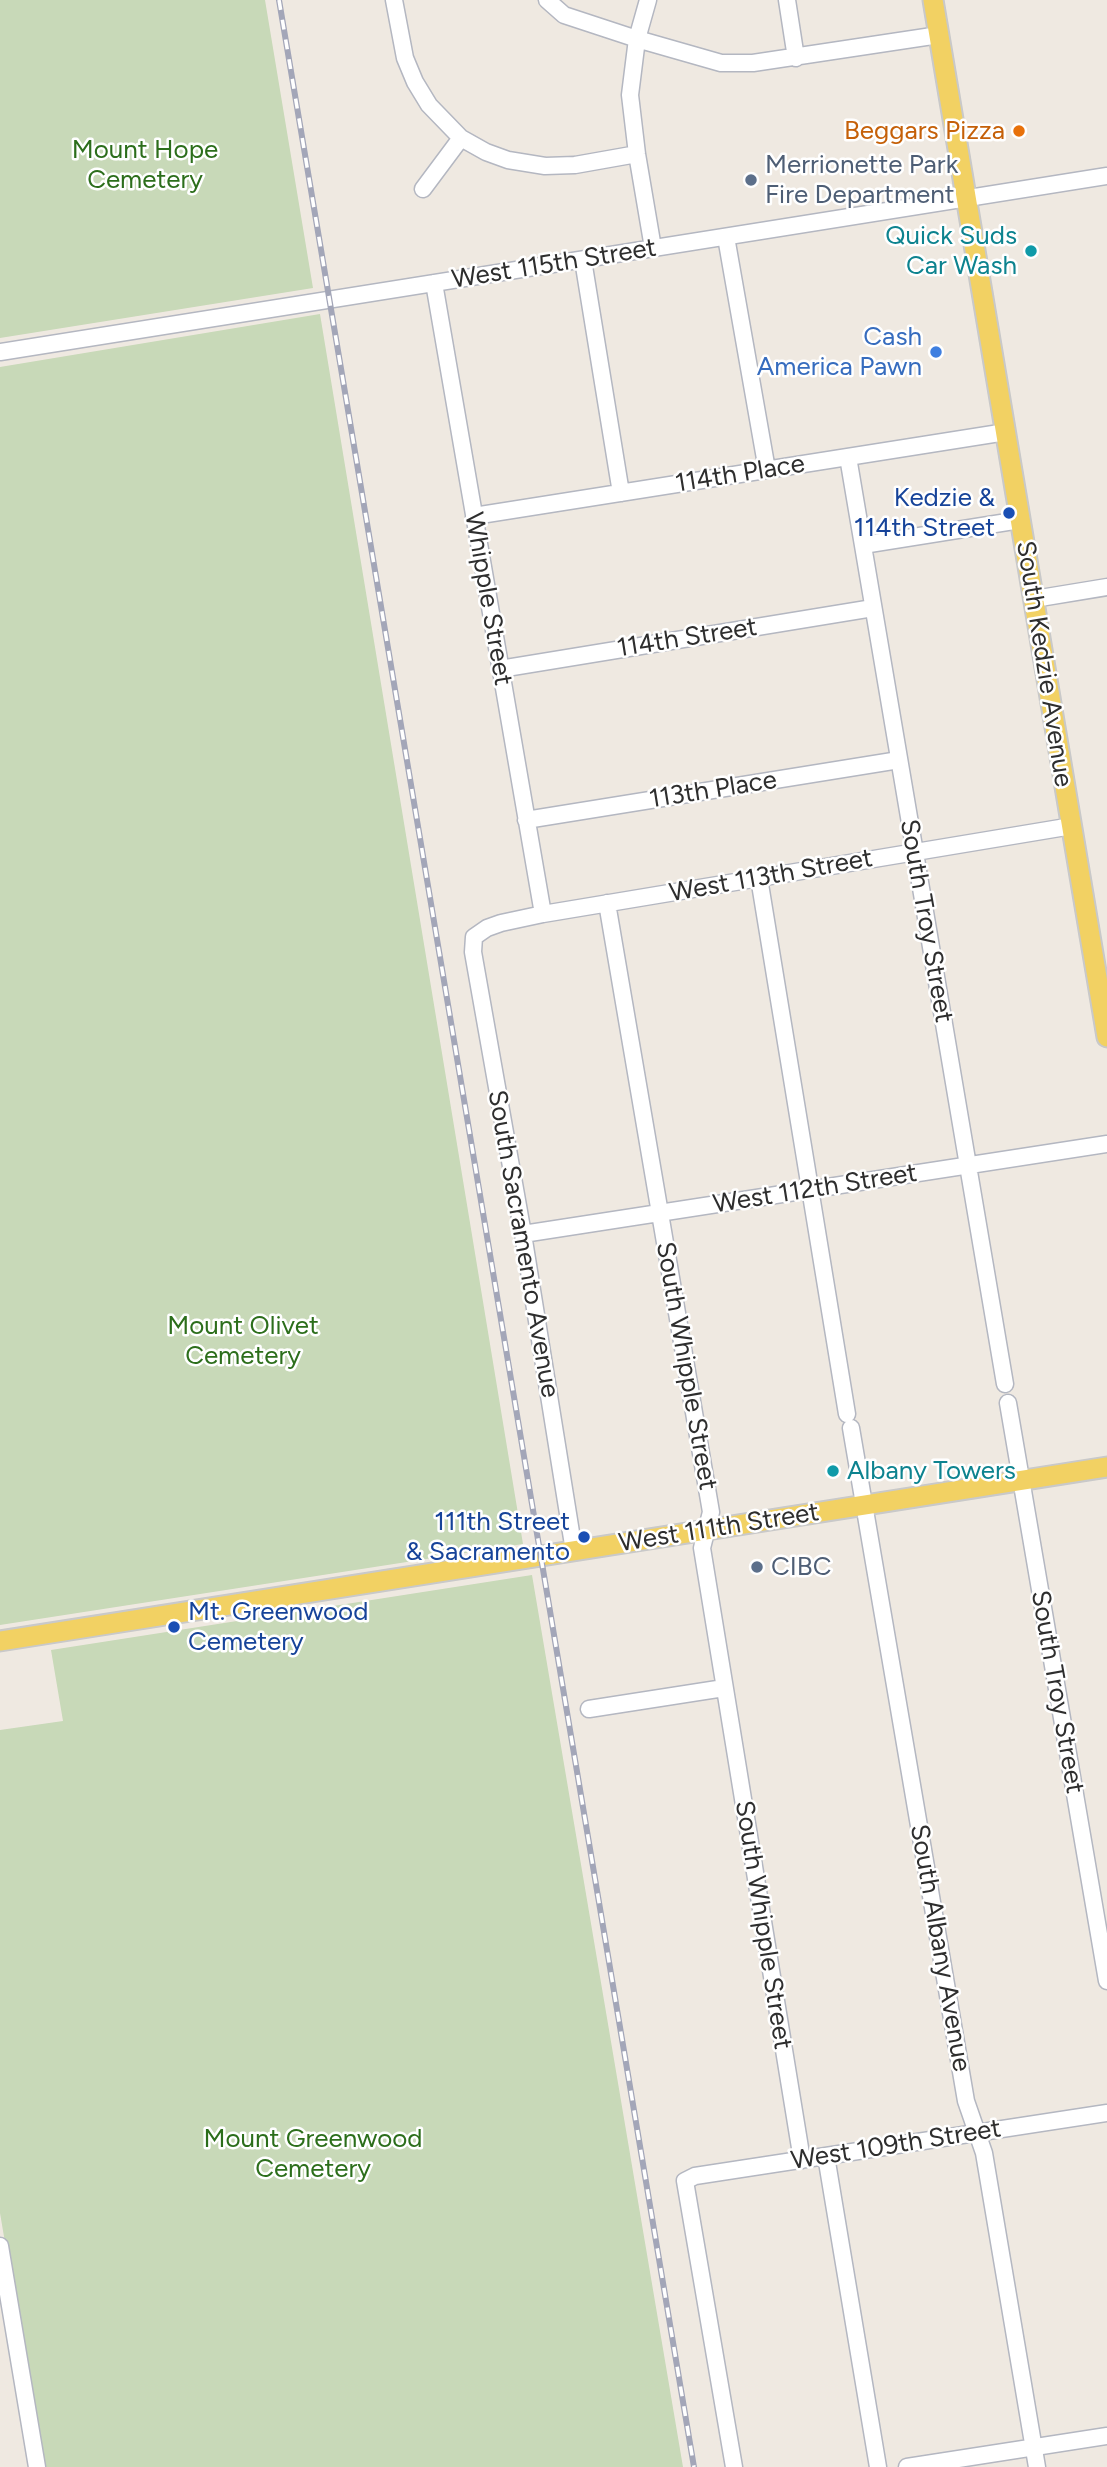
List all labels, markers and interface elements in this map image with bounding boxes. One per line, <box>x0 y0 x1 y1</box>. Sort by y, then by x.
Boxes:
place label: Beggars Pizza <box>844 115 1005 147</box>
marker: Beggars Pizza <box>1011 123 1027 139</box>
park label: Mount Hope Cemetery <box>72 134 218 196</box>
place label: Merrionette Park Fire Department <box>765 149 958 210</box>
marker: Merrionette Park Fire Department <box>743 172 759 188</box>
place label: Quick Suds Car Wash <box>885 220 1017 282</box>
street label: West 115th Street <box>450 232 658 296</box>
marker: Quick Suds Car Wash <box>1023 243 1039 259</box>
place label: Cash America Pawn <box>757 321 922 382</box>
marker: Cash America Pawn <box>928 344 944 360</box>
street label: 114th Place <box>673 448 807 500</box>
place label: Kedzie & 114th Street <box>854 482 995 544</box>
marker: Kedzie & 114th Street <box>1001 505 1017 521</box>
street label: Whipple Street <box>457 510 519 688</box>
street label: South Kedzie Avenue <box>1009 539 1079 789</box>
street label: 114th Street <box>615 612 759 664</box>
street label: 113th Place <box>647 765 779 815</box>
street label: South Troy Street <box>893 817 959 1025</box>
street label: West 113th Street <box>667 843 875 909</box>
street label: South Sacramento Avenue <box>481 1088 565 1400</box>
street label: West 112th Street <box>711 1157 919 1221</box>
street label: South Whipple Street <box>649 1239 723 1493</box>
park label: Mount Olivet Cemetery <box>167 1310 319 1372</box>
place label: Albany Towers <box>847 1455 1016 1487</box>
marker: Albany Towers <box>825 1463 841 1479</box>
street label: West 111th Street <box>617 1497 821 1559</box>
place label: 111th Street & Sacramento <box>406 1506 570 1568</box>
marker: 111th Street & Sacramento <box>576 1529 592 1545</box>
place label: CIBC <box>771 1551 831 1583</box>
marker: CIBC <box>749 1559 765 1575</box>
street label: South Troy Street <box>1024 1588 1090 1796</box>
place label: Mt. Greenwood Cemetery <box>188 1596 368 1658</box>
marker: Mt. Greenwood Cemetery <box>166 1619 182 1635</box>
street label: South Whipple Street <box>728 1798 798 2052</box>
street label: South Albany Avenue <box>903 1822 977 2074</box>
street label: West 109th Street <box>789 2113 1003 2177</box>
park label: Mount Greenwood Cemetery <box>203 2123 423 2184</box>

